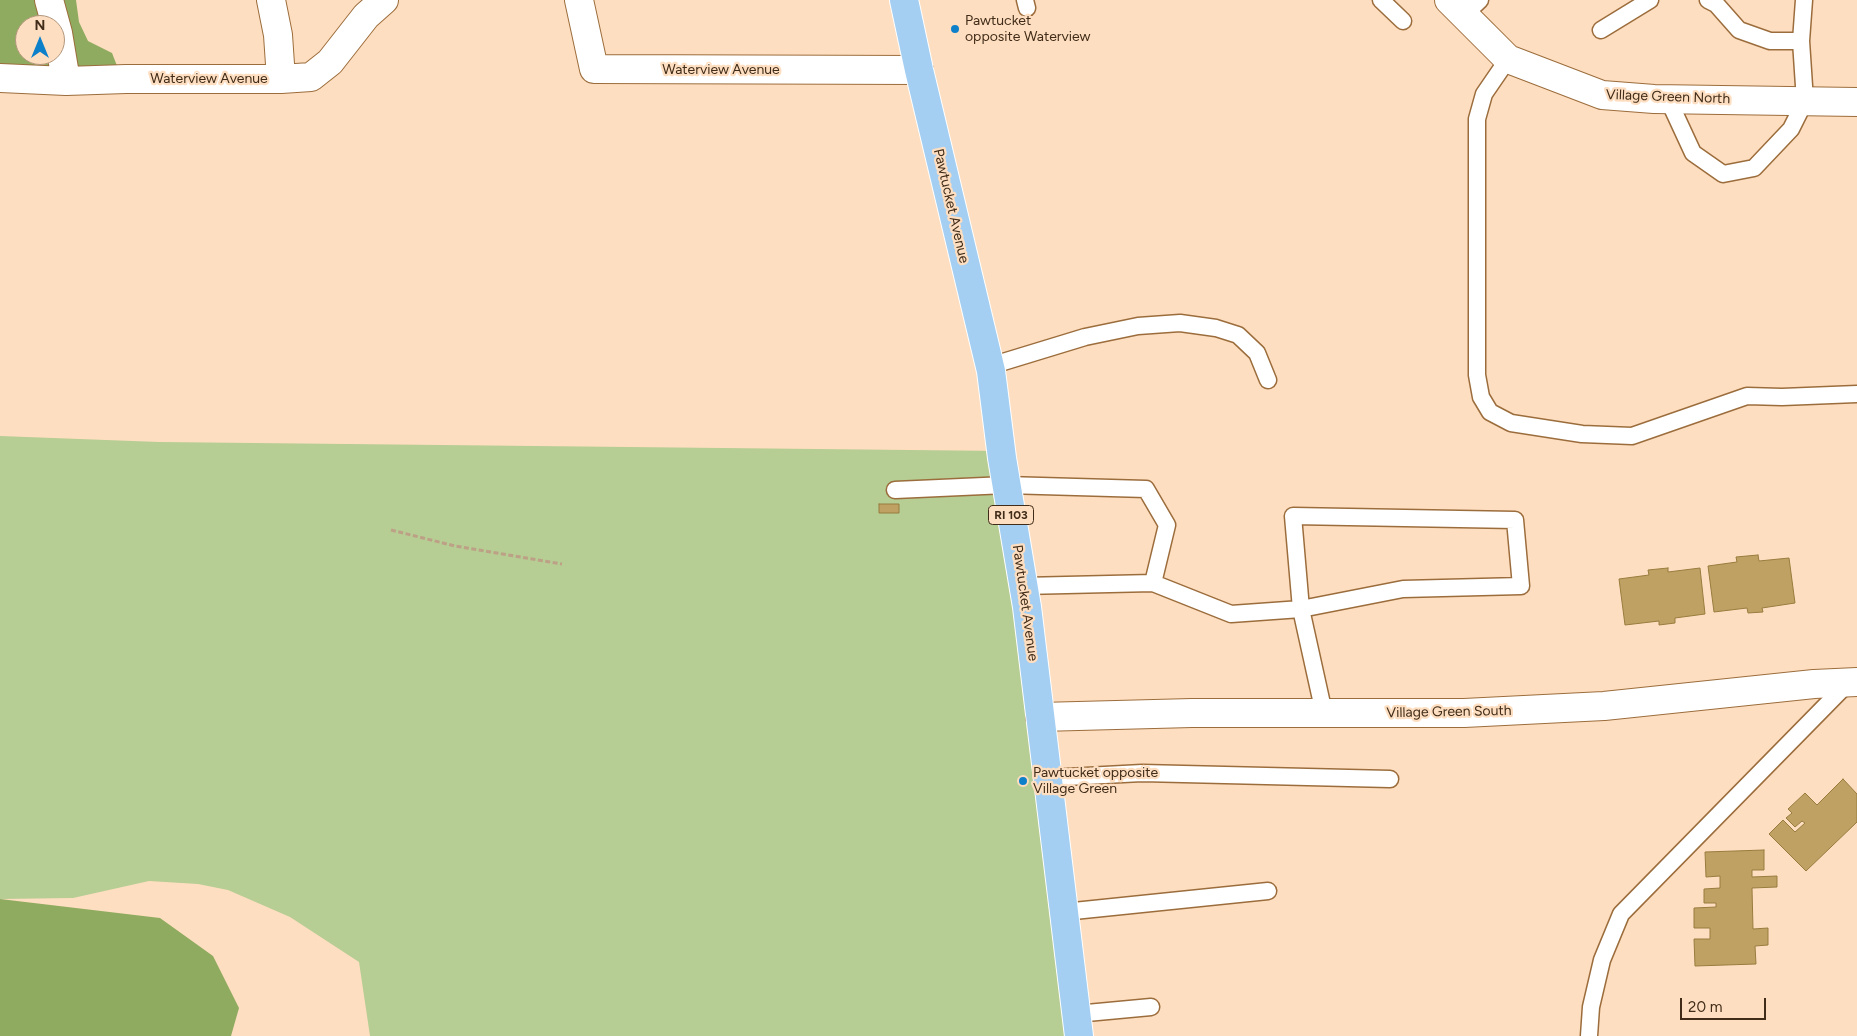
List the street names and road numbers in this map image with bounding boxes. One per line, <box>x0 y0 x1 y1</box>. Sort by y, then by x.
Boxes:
street label: Waterview Avenue <box>662 62 780 78</box>
street label: Waterview Avenue <box>150 71 268 87</box>
street label: Village Green North <box>1606 86 1730 108</box>
street label: Pawtucket Avenue <box>930 147 972 265</box>
road number: RI 103 <box>988 506 1034 524</box>
street label: Pawtucket Avenue <box>1009 544 1041 662</box>
street label: Village Green South <box>1386 703 1512 721</box>

